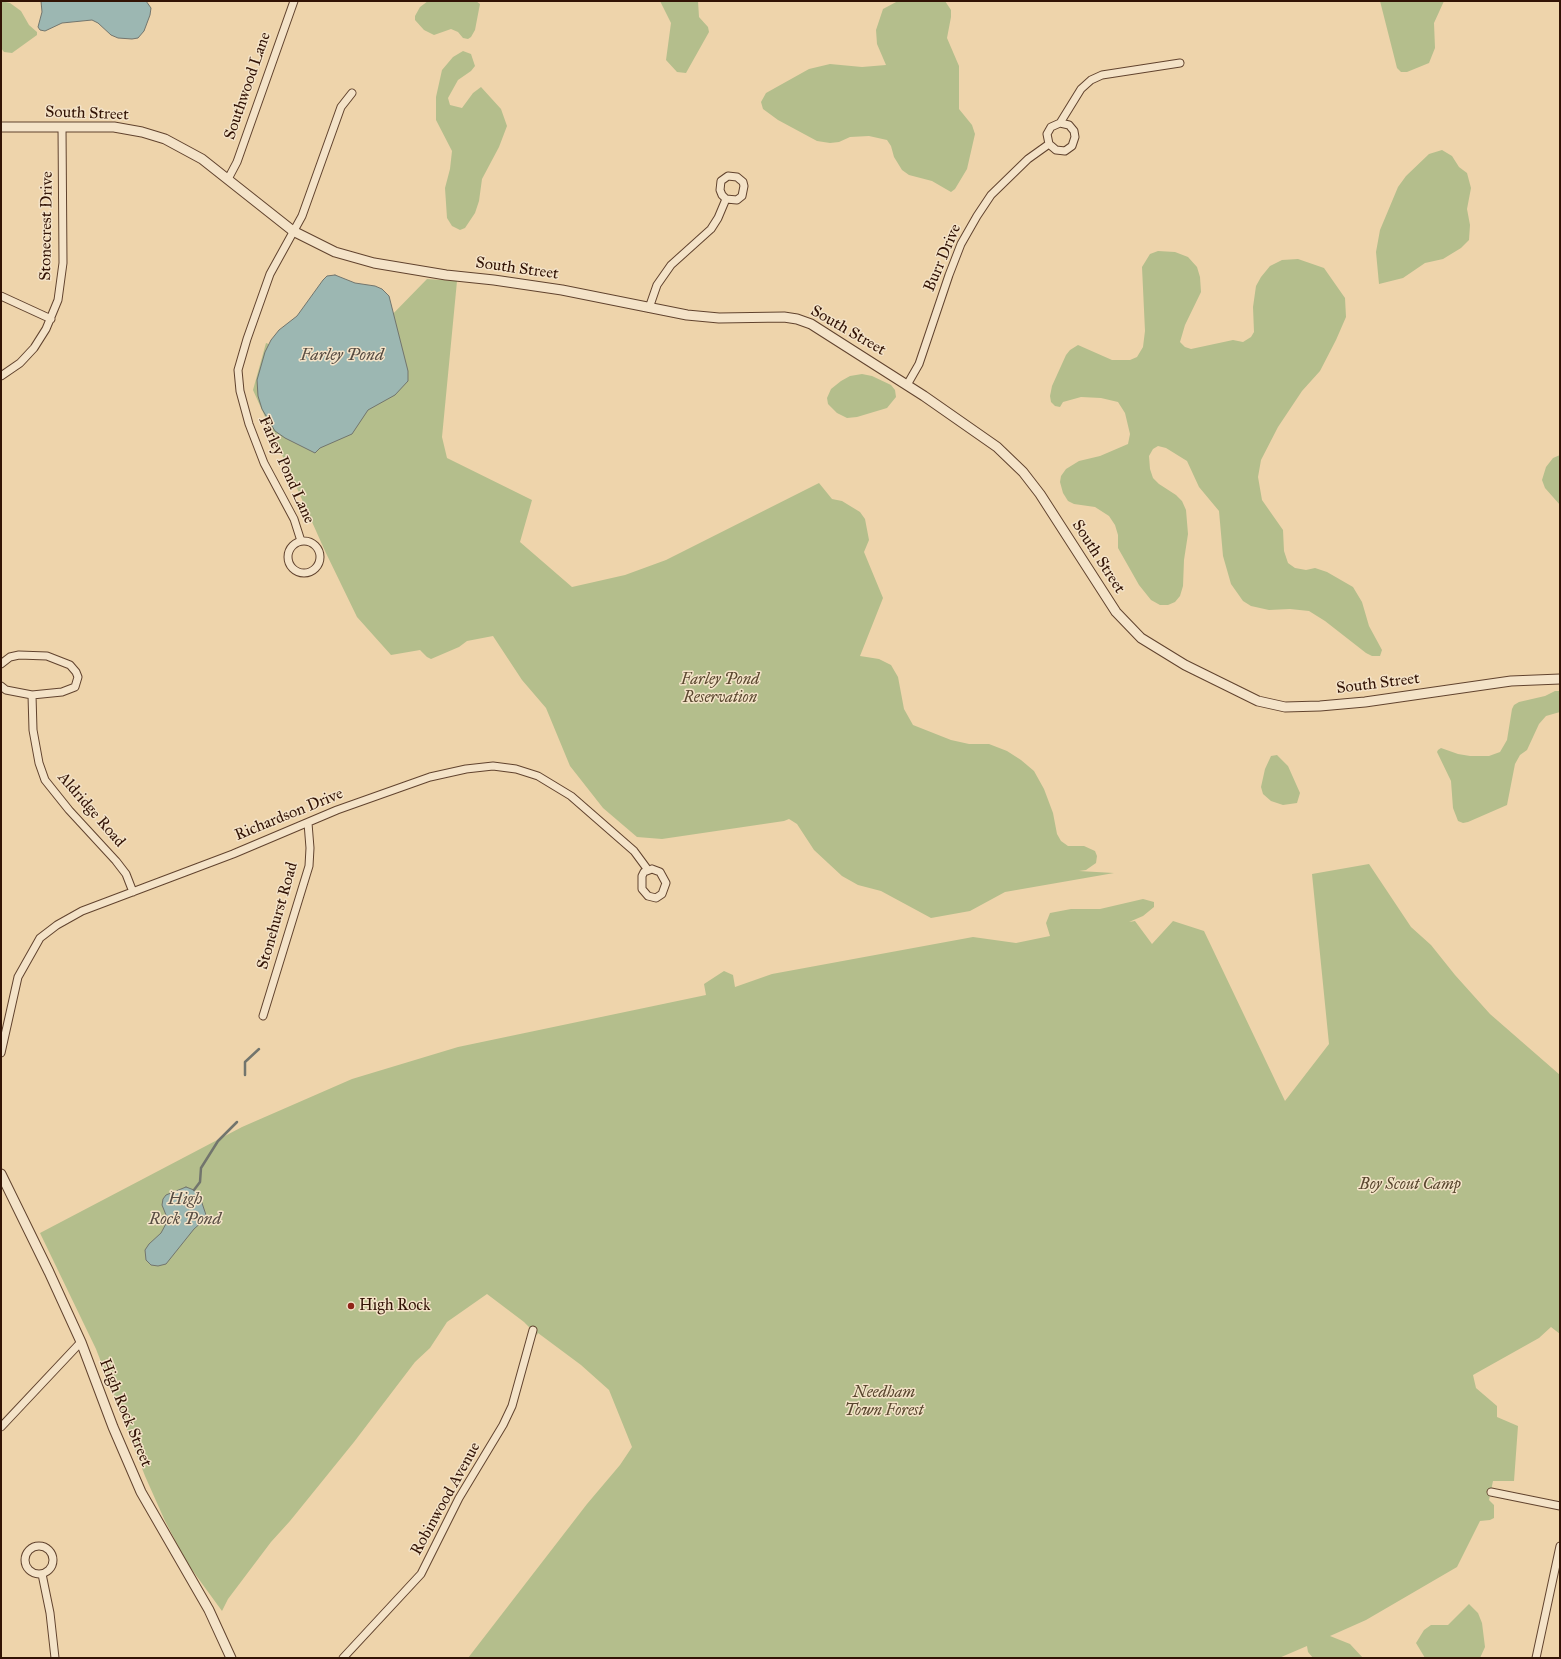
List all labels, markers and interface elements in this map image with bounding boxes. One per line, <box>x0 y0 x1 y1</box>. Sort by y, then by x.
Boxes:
street label: Southwood Lane <box>221 30 275 142</box>
street label: South Street <box>45 103 129 125</box>
street label: Stonecrest Drive <box>36 171 58 281</box>
street label: Burr Drive <box>920 221 966 295</box>
street label: South Street <box>474 254 560 284</box>
street label: South Street <box>807 302 889 360</box>
water label: Farley Pond <box>300 346 384 366</box>
street label: Farley Pond Lane <box>254 413 318 527</box>
street label: South Street <box>1067 517 1129 597</box>
street label: South Street <box>1335 669 1421 699</box>
park label: Farley Pond Reservation <box>681 670 759 708</box>
street label: Aldridge Road <box>53 769 129 851</box>
street label: Richardson Drive <box>232 785 346 845</box>
street label: Stonehurst Road <box>254 860 302 972</box>
park label: Boy Scout Camp <box>1359 1175 1461 1195</box>
water label: High Rock Pond <box>149 1190 221 1230</box>
place label: High Rock <box>359 1296 431 1316</box>
marker: High Rock <box>346 1301 356 1311</box>
street label: High Rock Street <box>95 1356 155 1470</box>
park label: Needham Town Forest <box>845 1383 923 1421</box>
street label: Robinwood Avenue <box>407 1439 485 1559</box>

